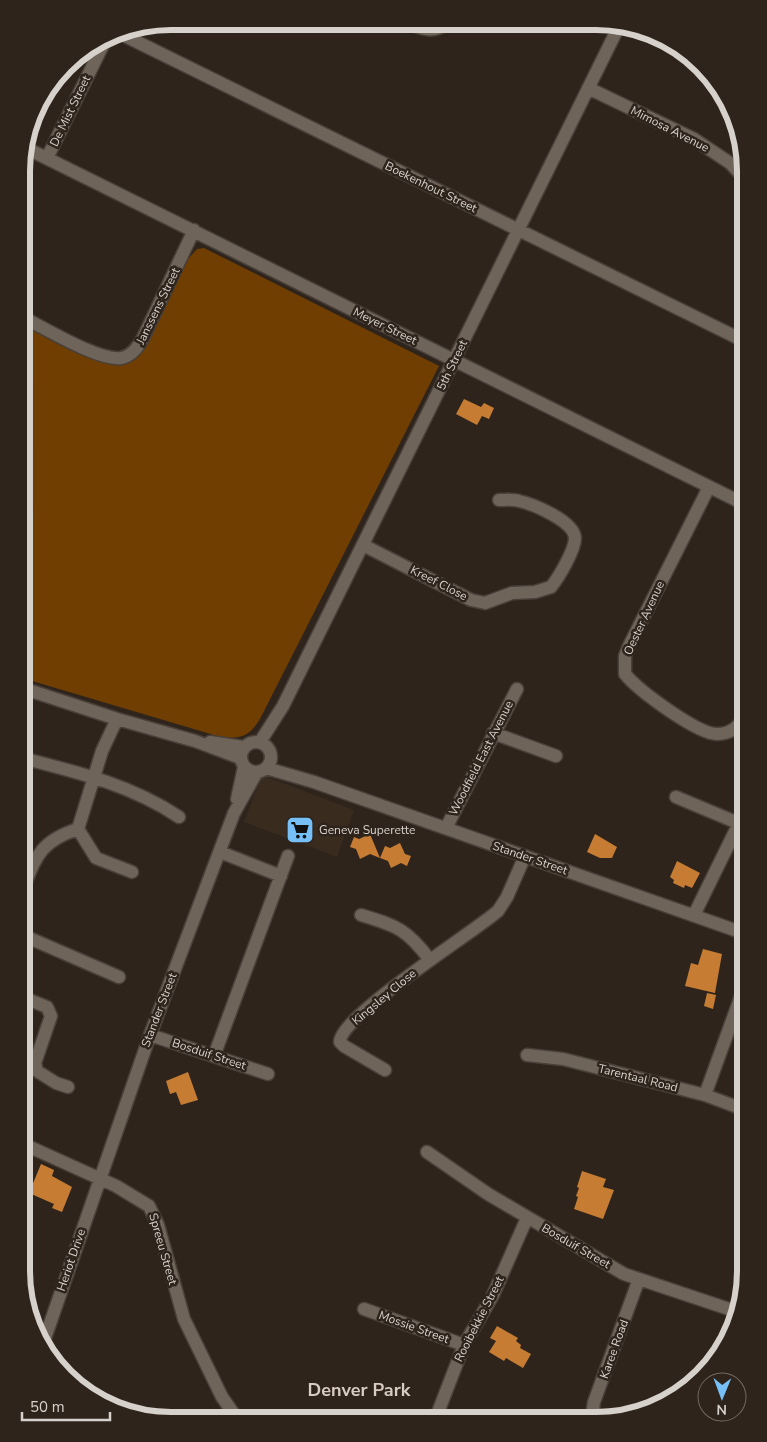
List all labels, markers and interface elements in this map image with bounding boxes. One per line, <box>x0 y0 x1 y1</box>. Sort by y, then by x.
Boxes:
street label: De Mist Street <box>46 72 94 149</box>
street label: Mimosa Avenue <box>628 102 712 156</box>
street label: Boekenhout Street <box>382 158 480 217</box>
street label: Janssens Street <box>132 264 184 348</box>
street label: Meyer Street <box>350 304 420 349</box>
street label: 5th Street <box>433 336 471 393</box>
street label: Kreef Close <box>408 562 470 604</box>
street label: Oester Avenue <box>620 578 668 658</box>
street label: Woodfield East Avenue <box>445 698 517 818</box>
supermarket icon: Geneva Superette <box>285 815 315 845</box>
place label: Geneva Superette <box>319 822 415 838</box>
street label: Stander Street <box>490 838 570 879</box>
street label: Kingsley Close <box>348 965 420 1029</box>
street label: Stander Street <box>138 970 181 1049</box>
street label: Bosduif Street <box>170 1035 249 1074</box>
street label: Tarentaal Road <box>596 1060 680 1096</box>
street label: Spreeu Street <box>145 1211 181 1288</box>
street label: Bosduif Street <box>539 1220 614 1273</box>
street label: Heriot Drive <box>53 1227 89 1293</box>
street label: Rooibekkie Street <box>450 1273 508 1365</box>
street label: Mossie Street <box>377 1307 452 1347</box>
street label: Karee Road <box>596 1317 632 1381</box>
north arrow <box>697 1372 747 1422</box>
district label: Denver Park <box>308 1378 411 1402</box>
scale bar <box>22 1390 110 1422</box>
text: 50 m <box>30 1397 65 1417</box>
text: N <box>716 1400 727 1419</box>

